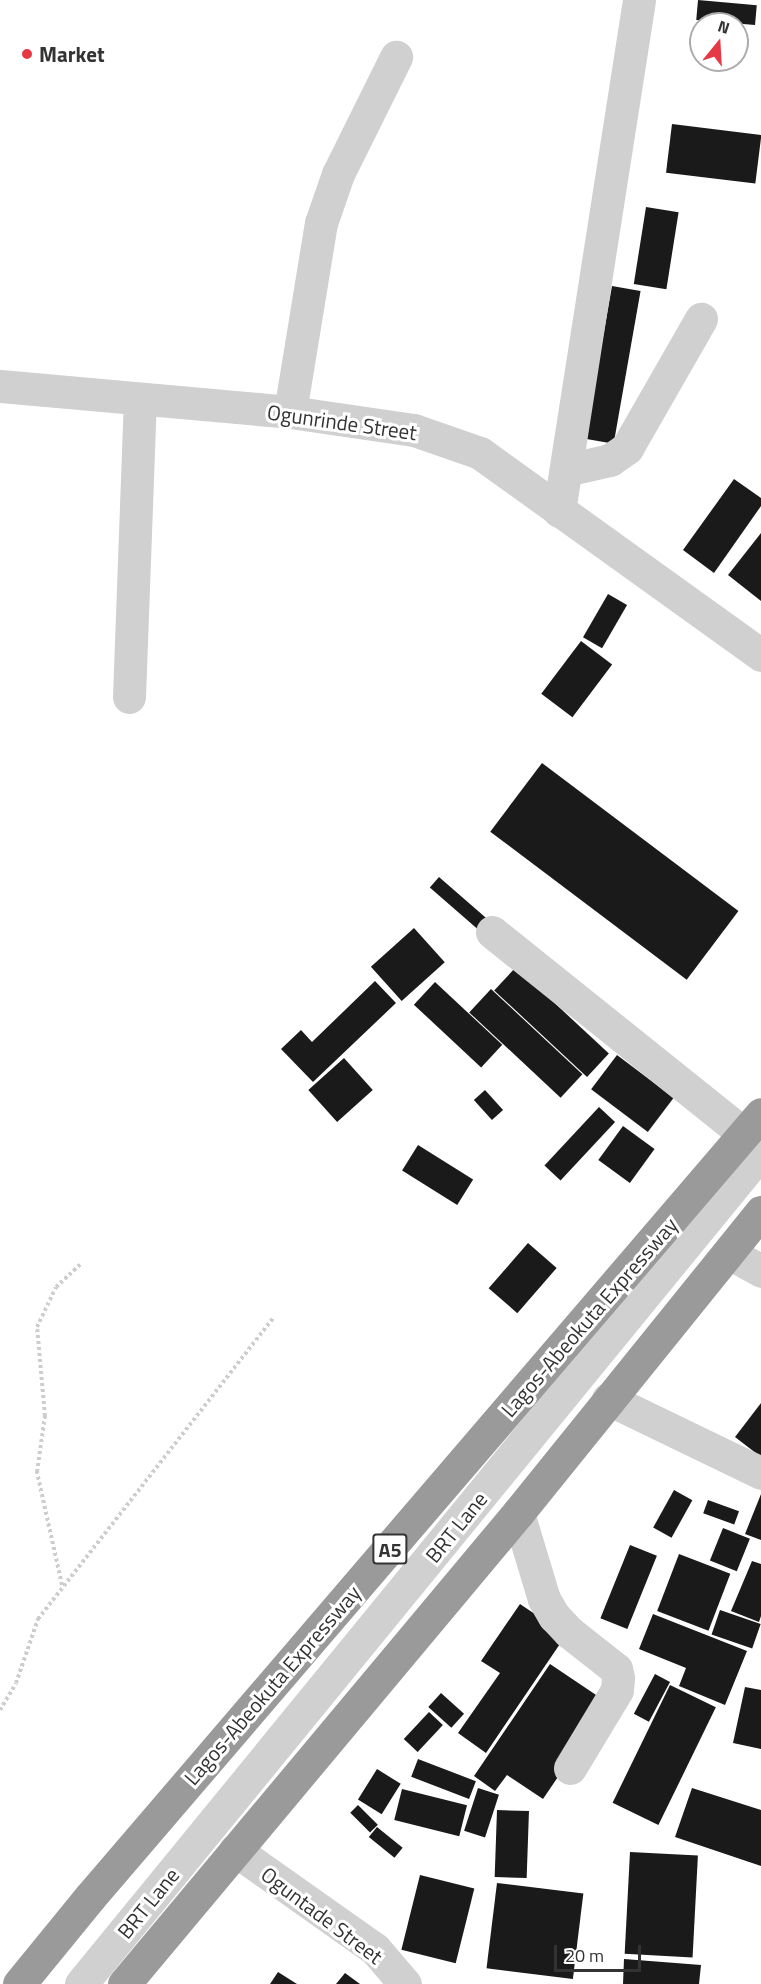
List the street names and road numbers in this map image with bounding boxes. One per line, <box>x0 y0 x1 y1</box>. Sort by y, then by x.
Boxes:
street label: Ogunrinde Street <box>266 399 418 445</box>
street label: Lagos-Abeokuta Expressway <box>496 1212 682 1422</box>
street label: BRT Lane <box>420 1487 492 1567</box>
road number: A5 <box>372 1532 408 1566</box>
street label: Lagos-Abeokuta Expressway <box>179 1580 365 1790</box>
street label: Oguntade Street <box>256 1861 388 1969</box>
street label: BRT Lane <box>112 1863 184 1943</box>

